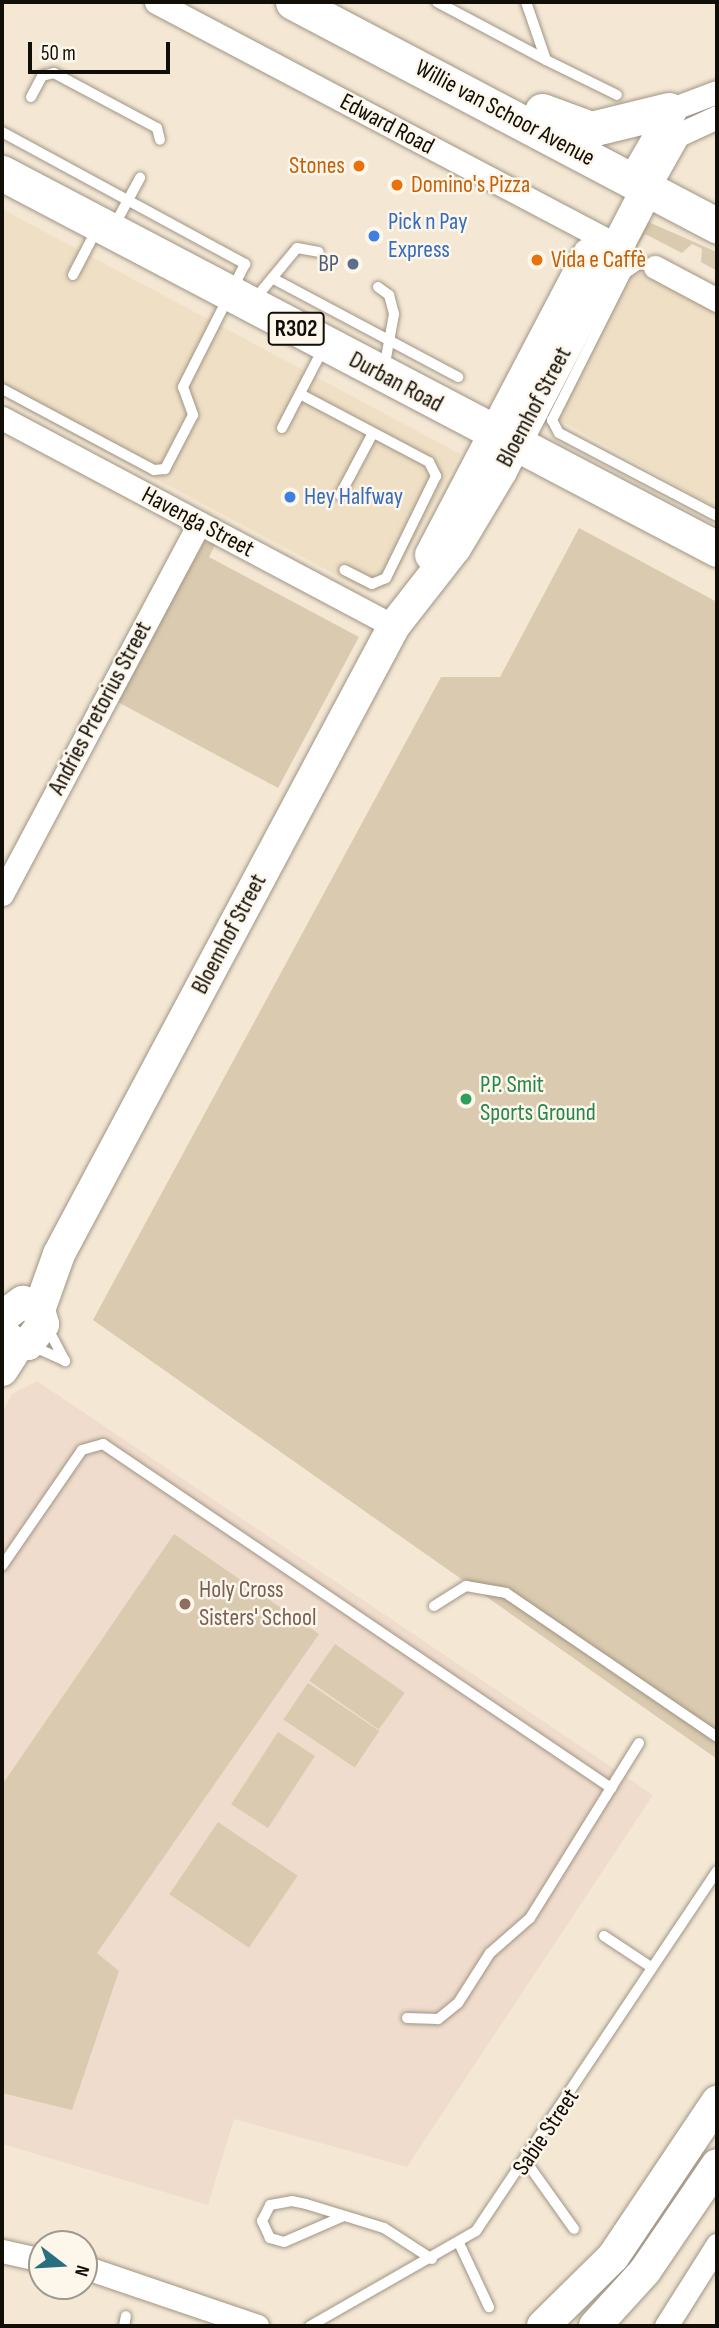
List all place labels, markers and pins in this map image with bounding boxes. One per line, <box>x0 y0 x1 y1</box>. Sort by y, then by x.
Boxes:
place label: Stones <box>289 152 345 180</box>
marker: Stones <box>351 158 367 174</box>
place label: Domino's Pizza <box>411 171 530 199</box>
marker: Domino's Pizza <box>389 177 405 193</box>
place label: Pick n Pay Express <box>388 208 467 264</box>
marker: Pick n Pay Express <box>366 228 382 244</box>
place label: Vida e Caffè <box>551 246 646 274</box>
place label: BP <box>318 250 339 278</box>
marker: Vida e Caffè <box>529 252 545 268</box>
marker: BP <box>345 256 361 272</box>
place label: Hey Halfway <box>304 483 403 511</box>
marker: Hey Halfway <box>282 489 298 505</box>
place label: P.P. Smit Sports Ground <box>480 1071 596 1127</box>
marker: P.P. Smit Sports Ground <box>458 1091 474 1107</box>
place label: Holy Cross Sisters' School <box>199 1576 316 1632</box>
marker: Holy Cross Sisters' School <box>177 1596 193 1612</box>

